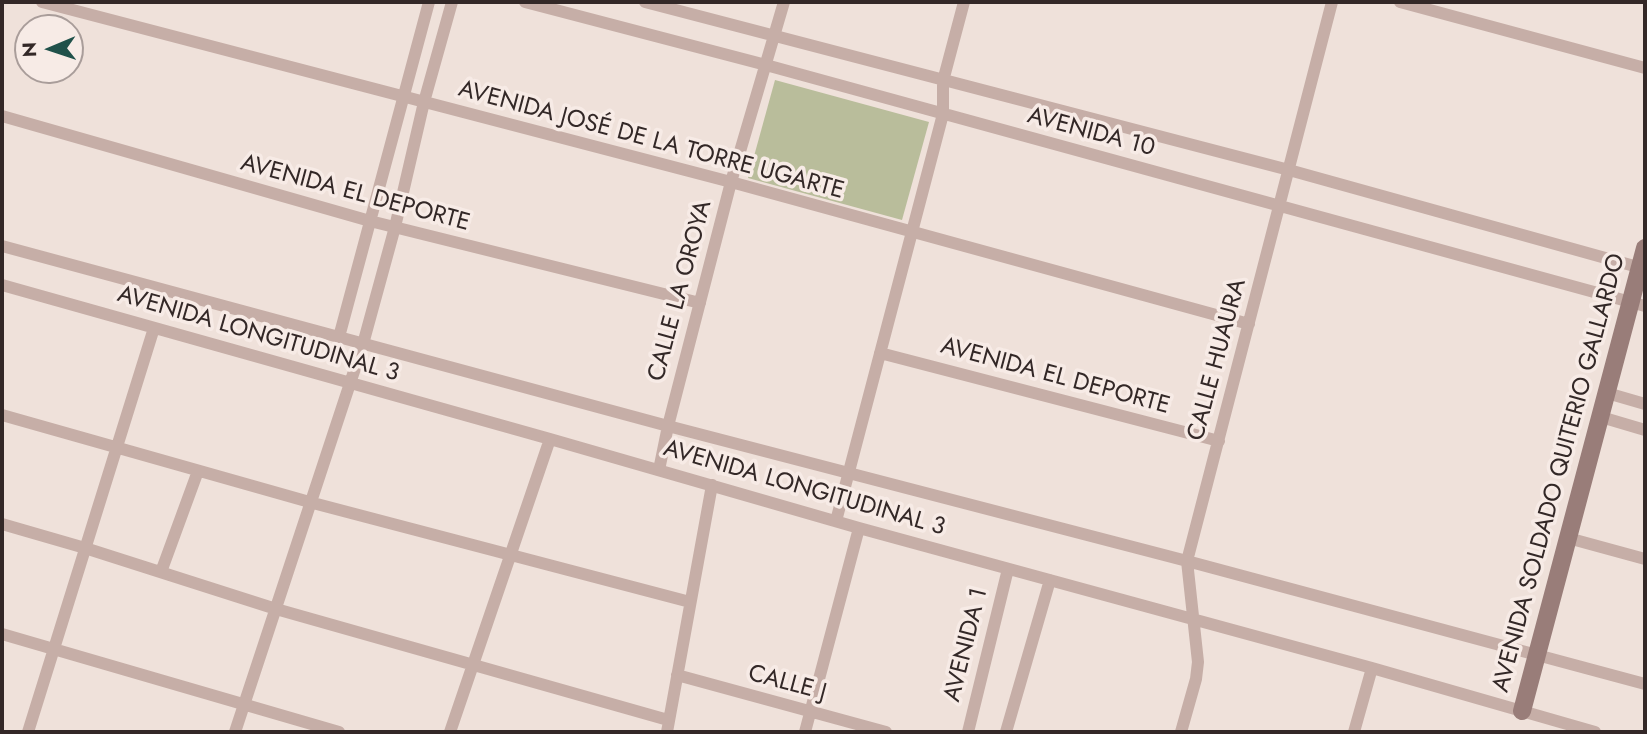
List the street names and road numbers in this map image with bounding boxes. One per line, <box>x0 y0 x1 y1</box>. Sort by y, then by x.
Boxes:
street label: AVENIDA JOSÉ DE LA TORRE UGARTE <box>455 76 847 206</box>
street label: AVENIDA 10 <box>1024 102 1158 164</box>
street label: AVENIDA EL DEPORTE <box>237 150 473 238</box>
street label: CALLE LA OROYA <box>643 197 719 385</box>
street label: AVENIDA SOLDADO QUITERIO GALLARDO <box>1488 251 1632 695</box>
street label: CALLE HUAURA <box>1183 276 1253 444</box>
street label: AVENIDA LONGITUDINAL 3 <box>114 281 402 389</box>
street label: AVENIDA EL DEPORTE <box>937 333 1173 421</box>
street label: AVENIDA LONGITUDINAL 3 <box>660 435 948 543</box>
street label: AVENIDA 1 <box>939 585 995 705</box>
street label: CALLE J <box>745 660 829 708</box>

